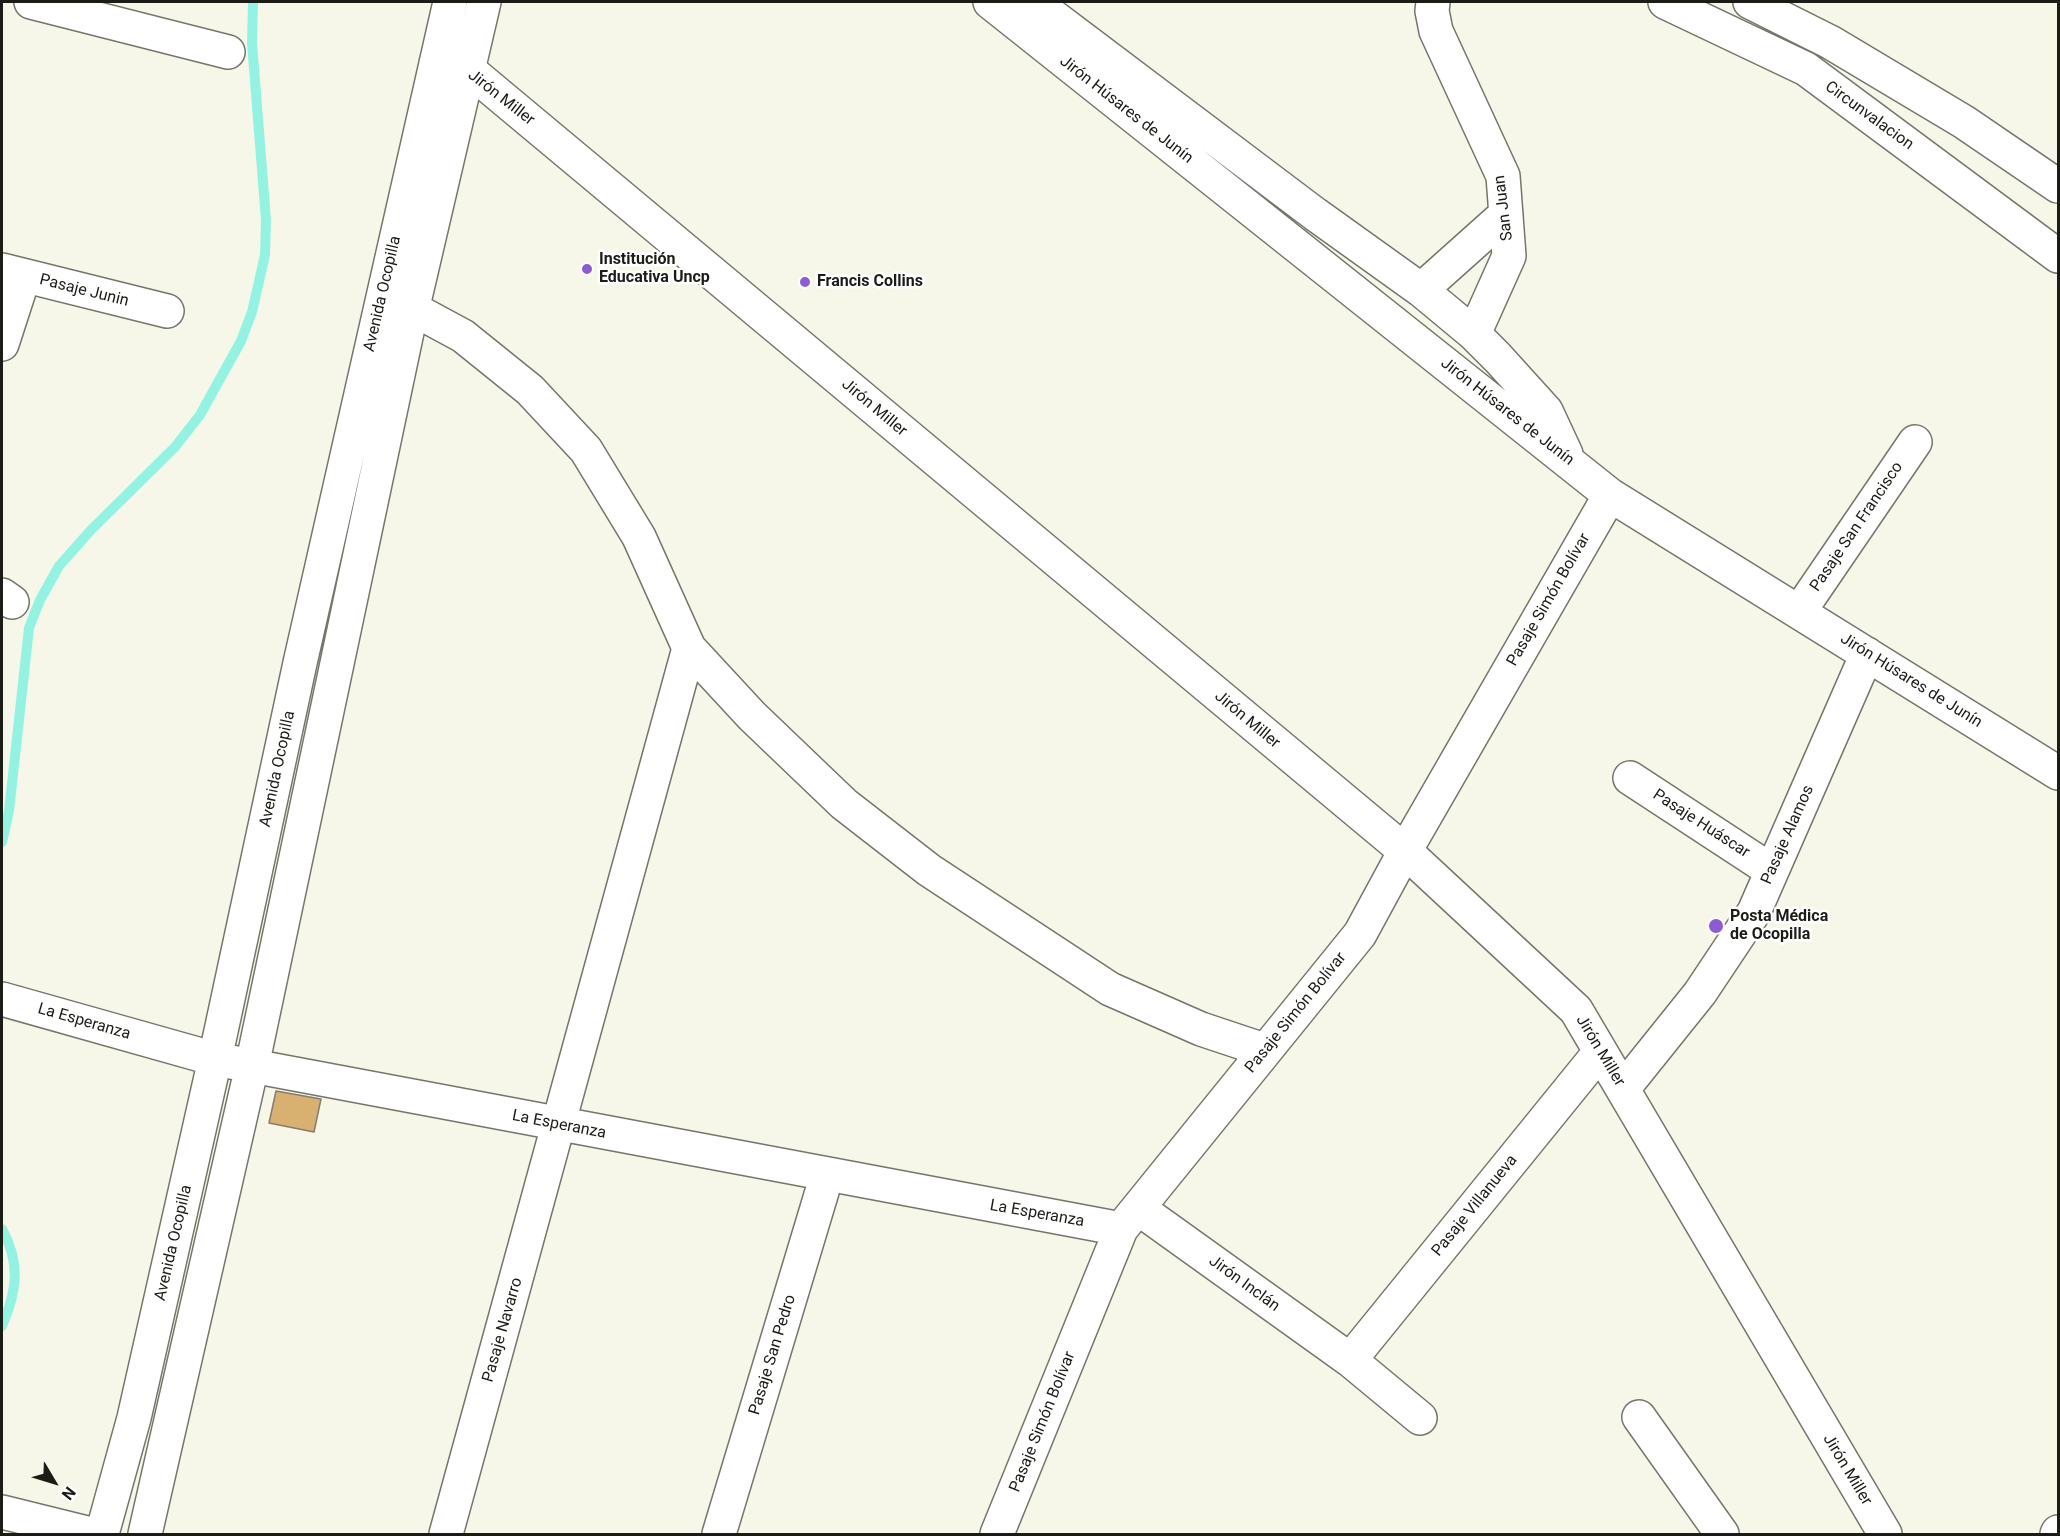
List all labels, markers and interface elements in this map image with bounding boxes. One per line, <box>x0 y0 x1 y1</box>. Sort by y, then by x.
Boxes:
street label: Jirón Húsares de Junín <box>1056 52 1196 168</box>
street label: Jirón Miller <box>464 66 538 130</box>
street label: Circunvalacion <box>1821 77 1917 155</box>
street label: San Juan <box>1490 174 1518 242</box>
street label: Avenida Ocopilla <box>360 234 406 354</box>
place label: Institución Educativa Uncp <box>599 250 710 288</box>
marker: Institución Educativa Uncp <box>580 262 594 276</box>
street label: Pasaje Junin <box>37 271 131 311</box>
place label: Francis Collins <box>817 272 923 292</box>
marker: Francis Collins <box>798 275 812 289</box>
street label: Jirón Húsares de Junín <box>1437 354 1577 470</box>
street label: Jirón Miller <box>837 375 911 441</box>
street label: Pasaje San Francisco <box>1806 459 1908 595</box>
street label: Pasaje Simón Bolívar <box>1503 530 1595 670</box>
street label: Jirón Húsares de Junín <box>1836 629 1986 733</box>
street label: Jirón Miller <box>1210 687 1284 753</box>
street label: Avenida Ocopilla <box>256 709 300 829</box>
street label: Pasaje Alamos <box>1758 782 1818 888</box>
street label: Pasaje Huáscar <box>1649 786 1753 862</box>
place label: Posta Médica de Ocopilla <box>1730 907 1828 945</box>
marker: Posta Médica de Ocopilla <box>1707 917 1725 935</box>
street label: Pasaje Simón Bolívar <box>1241 949 1351 1077</box>
street label: La Esperanza <box>36 1000 132 1044</box>
street label: Jirón Miller <box>1571 1012 1629 1090</box>
street label: La Esperanza <box>510 1106 608 1144</box>
street label: Pasaje Villanueva <box>1428 1151 1522 1261</box>
street label: Avenida Ocopilla <box>151 1183 197 1303</box>
street label: La Esperanza <box>988 1196 1086 1232</box>
street label: Jirón Inclán <box>1205 1252 1283 1316</box>
street label: Pasaje Navarro <box>479 1275 527 1385</box>
street label: Pasaje San Pedro <box>746 1292 800 1418</box>
street label: Pasaje Simón Bolívar <box>1006 1349 1080 1495</box>
street label: Jirón Miller <box>1818 1431 1876 1509</box>
north arrow <box>24 1452 84 1512</box>
text: N <box>58 1483 80 1504</box>

